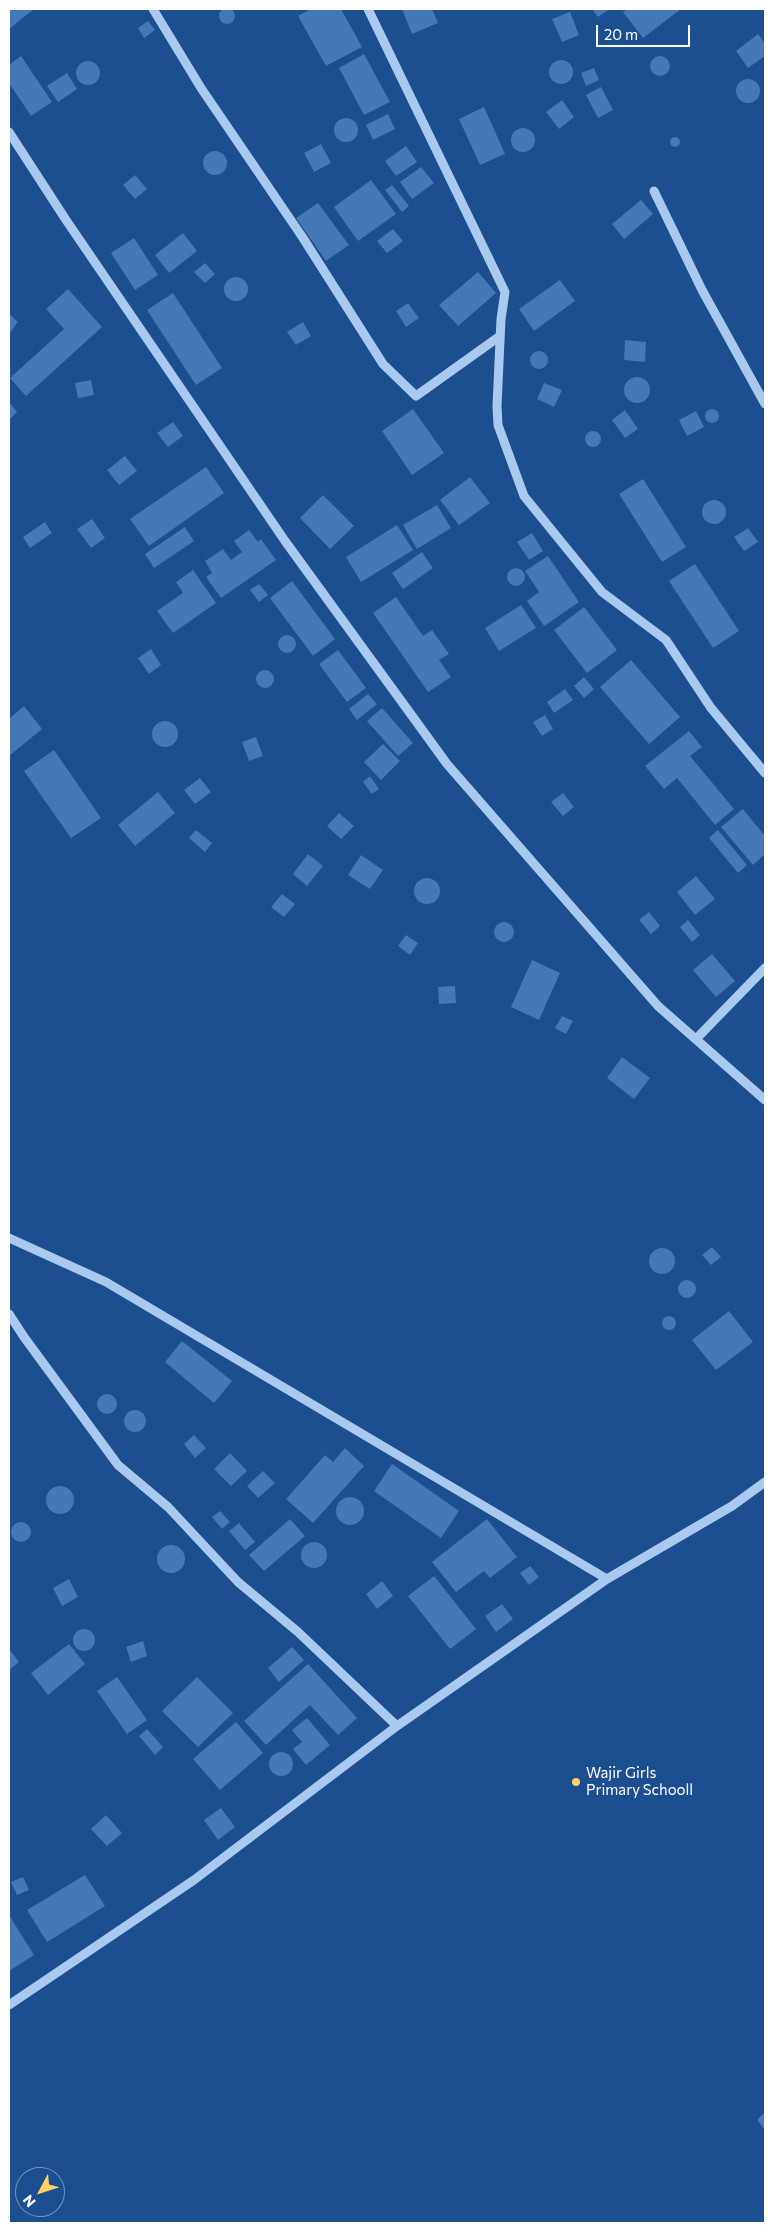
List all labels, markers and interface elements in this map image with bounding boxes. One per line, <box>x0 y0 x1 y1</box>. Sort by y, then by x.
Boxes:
scale bar <box>599 15 693 47</box>
text: 20 m <box>604 25 638 43</box>
place label: Wajir Girls Primary Schooll <box>586 1764 693 1799</box>
marker: Wajir Girls Primary Schooll <box>570 1776 582 1788</box>
north arrow <box>15 2167 65 2217</box>
text: N <box>19 2192 39 2211</box>

